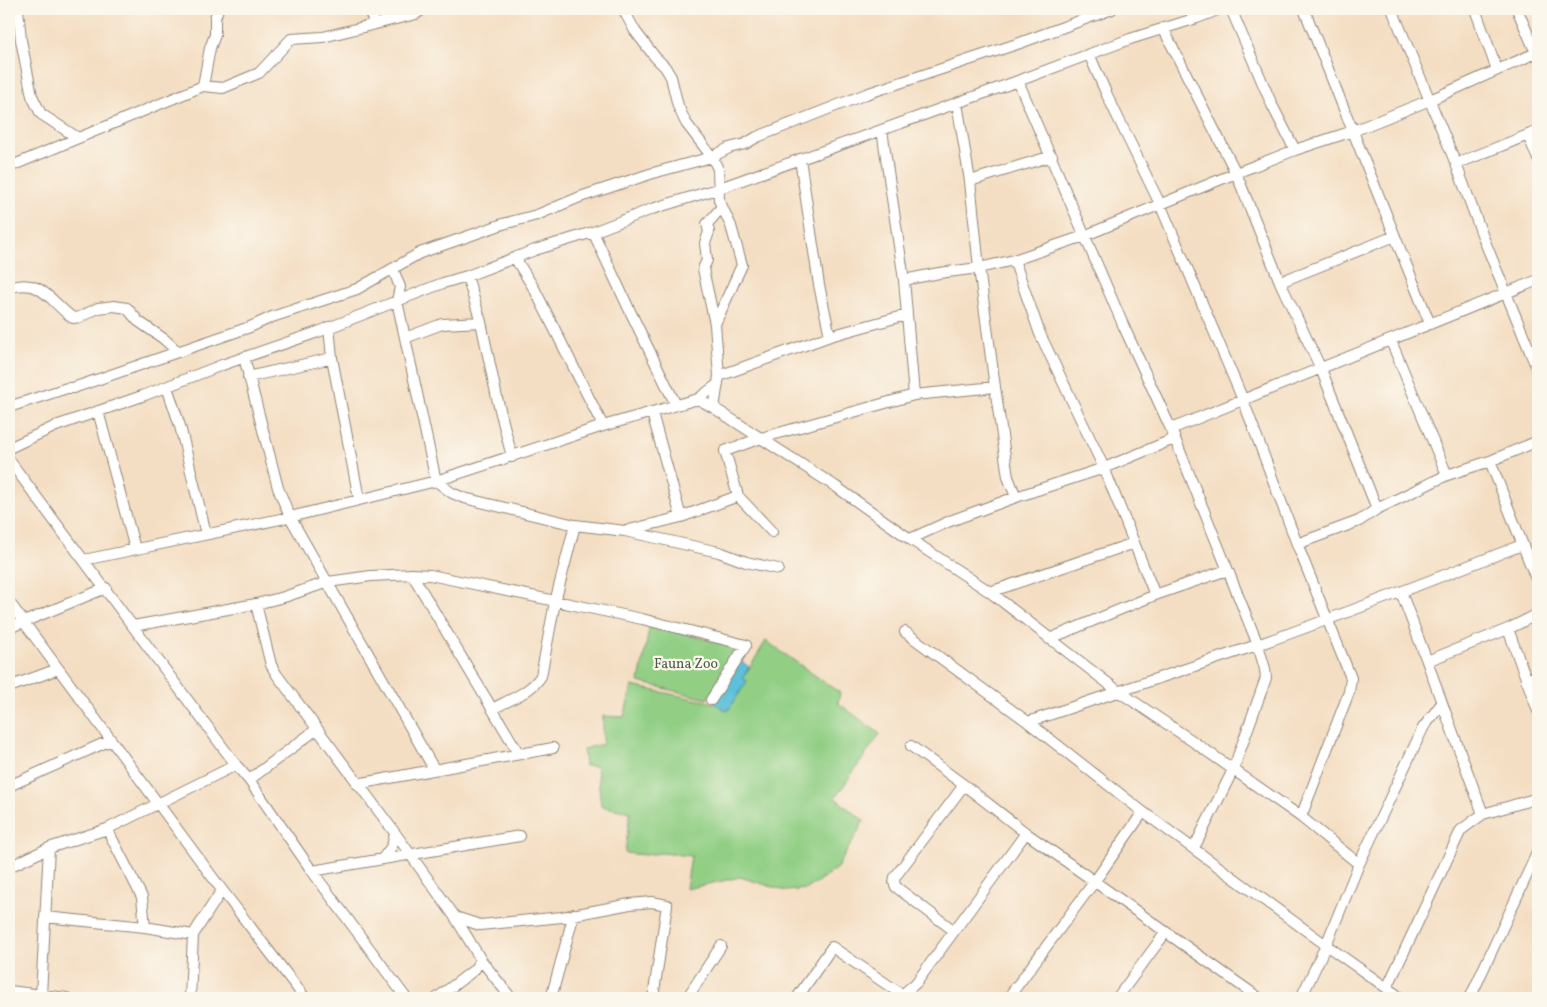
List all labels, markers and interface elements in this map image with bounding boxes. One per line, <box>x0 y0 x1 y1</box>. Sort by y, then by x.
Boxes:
park label: Fauna Zoo <box>654 655 718 674</box>

